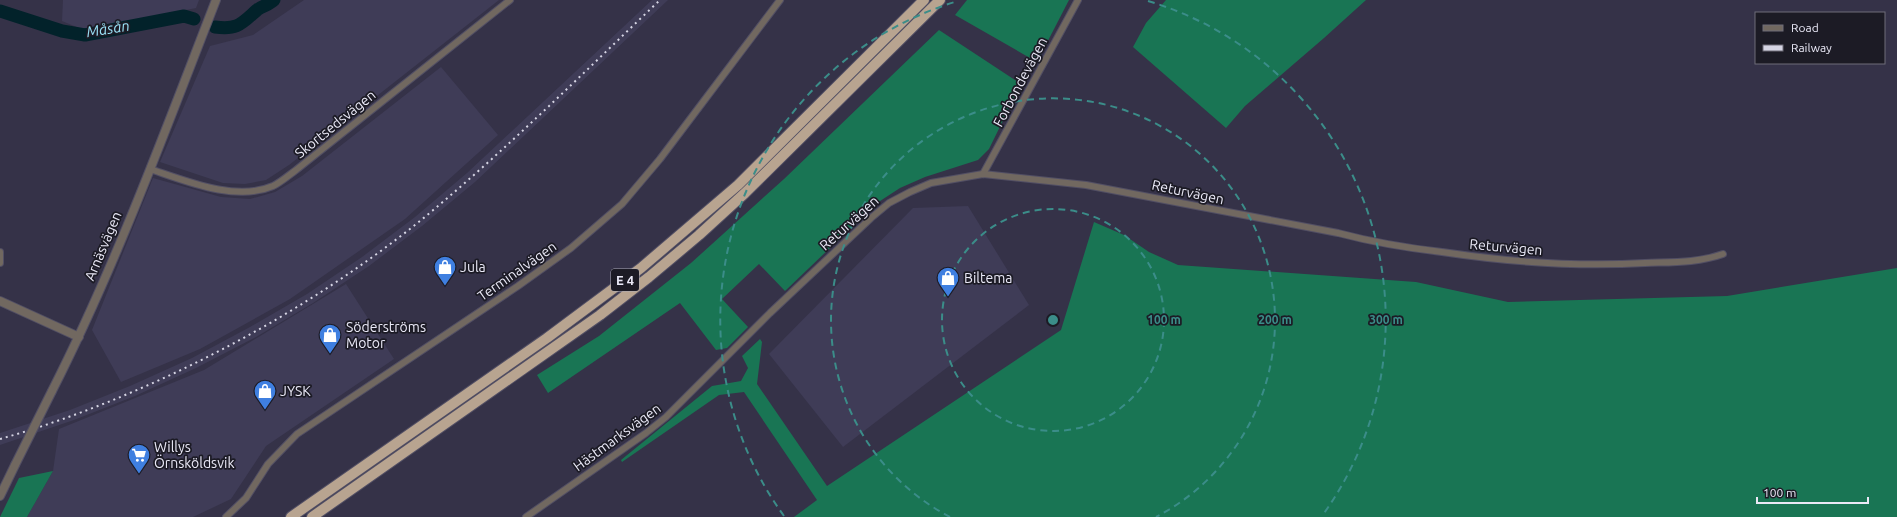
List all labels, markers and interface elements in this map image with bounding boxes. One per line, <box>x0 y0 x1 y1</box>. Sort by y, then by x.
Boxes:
legend <box>1755 12 1885 64</box>
water label: Måsån <box>85 17 131 40</box>
text: Road <box>1791 21 1819 34</box>
street label: Forbondevägen <box>990 35 1050 129</box>
text: Railway <box>1791 41 1832 54</box>
street label: Skortsedsvägen <box>292 87 378 161</box>
street label: Returvägen <box>1150 177 1226 207</box>
street label: Returvägen <box>816 193 882 253</box>
street label: Arnäsvägen <box>81 209 125 283</box>
street label: Returvägen <box>1469 236 1543 258</box>
street label: Terminalvägen <box>475 238 559 304</box>
shop icon: Jula <box>432 254 458 287</box>
place label: Jula <box>460 259 486 275</box>
shop icon: Biltema <box>935 265 961 298</box>
road number: E 4 <box>611 269 639 291</box>
place label: Biltema <box>964 270 1012 286</box>
centre of rings <box>1046 313 1060 327</box>
text: 100 m <box>1147 313 1181 326</box>
text: 200 m <box>1258 313 1292 326</box>
text: 300 m <box>1369 313 1403 326</box>
place label: Söderströms Motor <box>346 319 426 351</box>
shop icon: Söderströms Motor <box>317 322 343 355</box>
shop icon: JYSK <box>252 378 278 411</box>
place label: JYSK <box>280 383 311 399</box>
street label: Hästmarksvägen <box>570 400 664 474</box>
place label: Willys Örnsköldsvik <box>154 439 234 471</box>
supermarket icon: Willys Örnsköldsvik <box>126 442 152 475</box>
scale bar <box>1757 479 1868 505</box>
text: 100 m <box>1763 486 1796 499</box>

